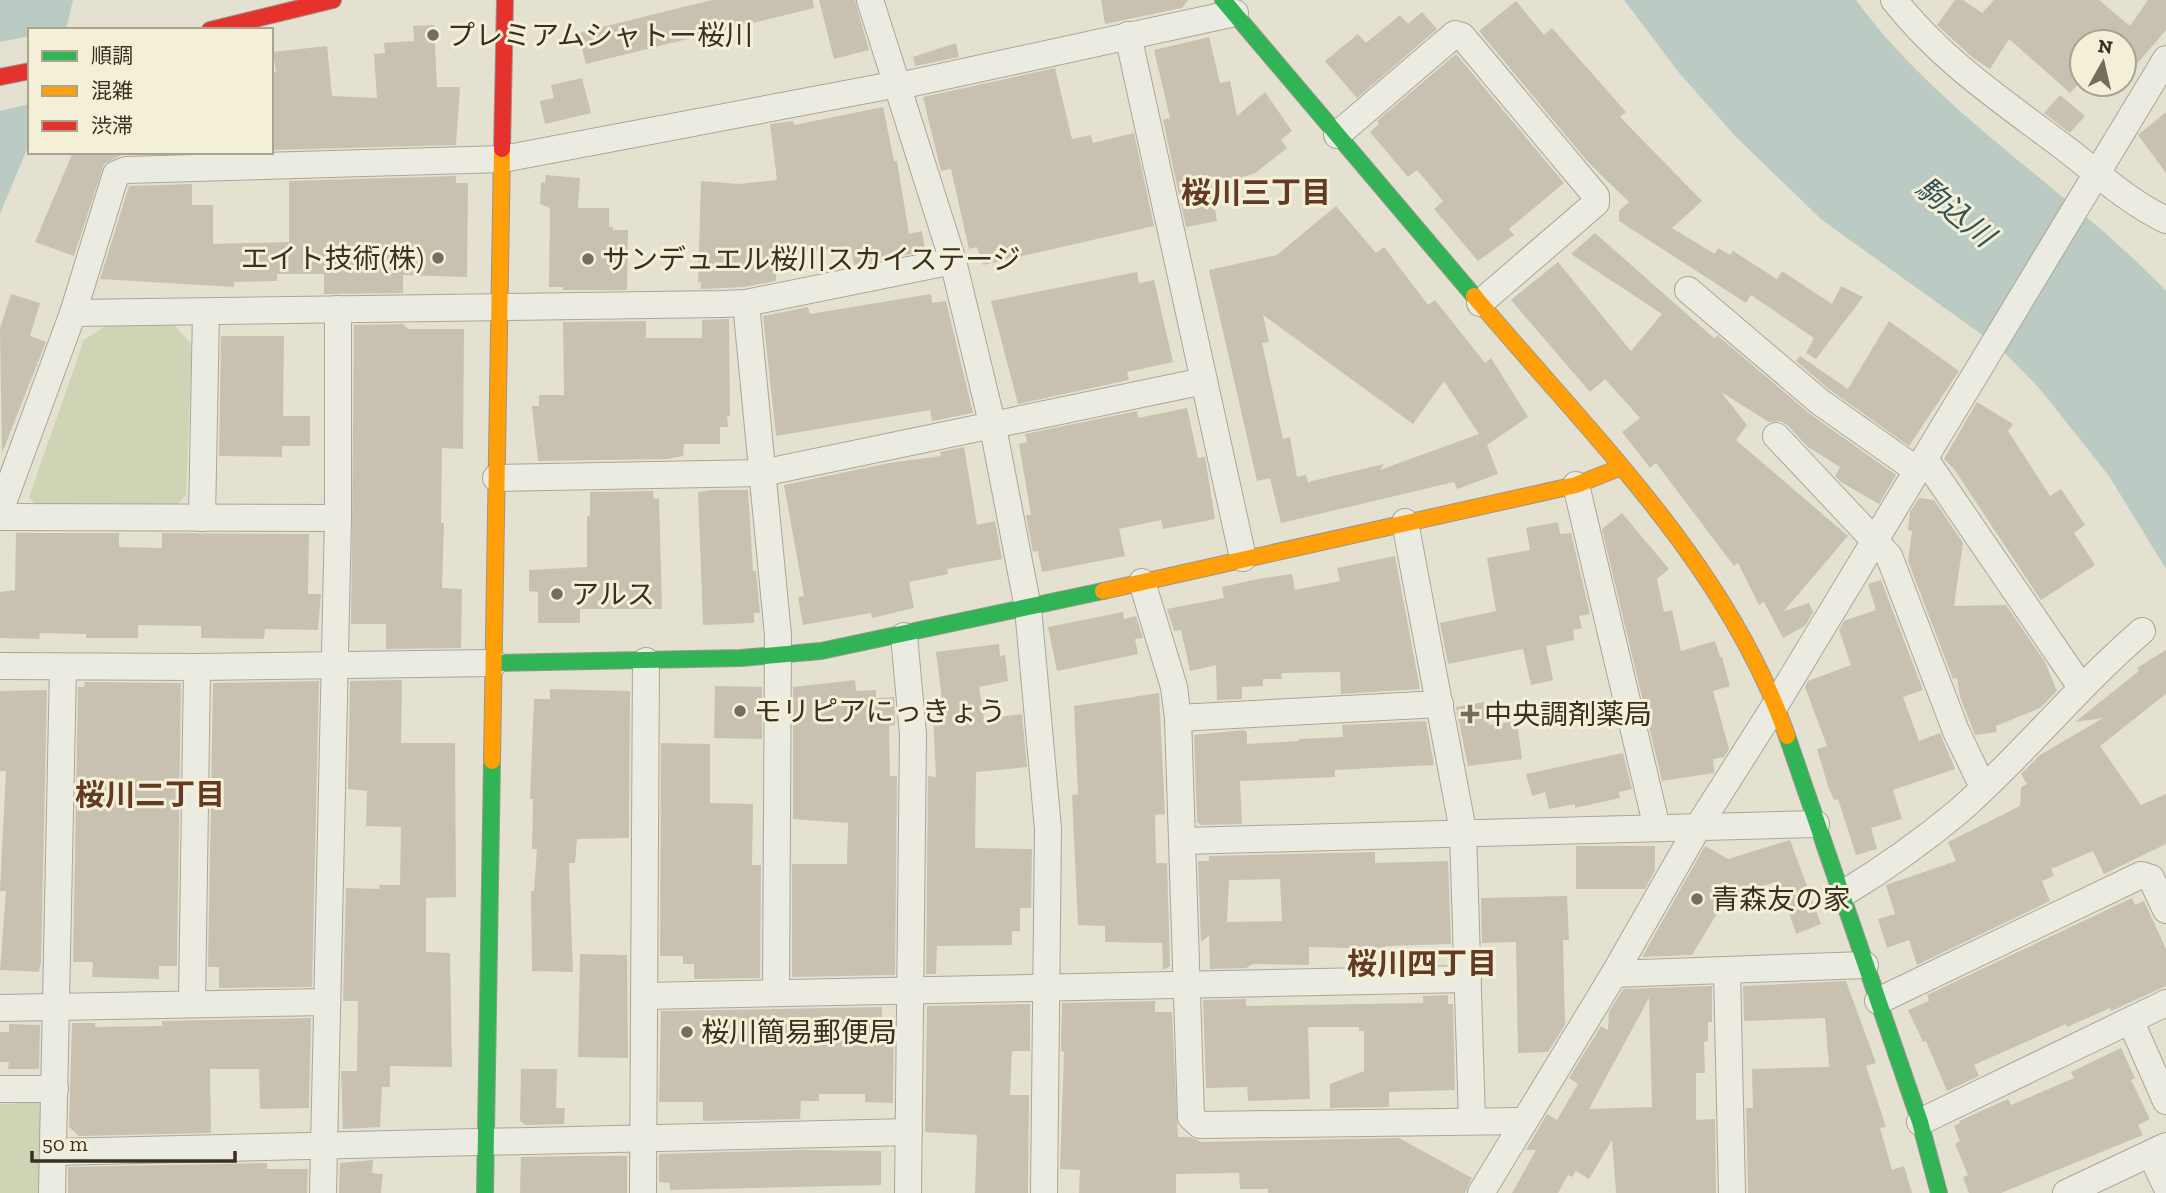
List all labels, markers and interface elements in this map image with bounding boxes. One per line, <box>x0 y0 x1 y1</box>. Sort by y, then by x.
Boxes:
place label: プレミアムシャトー桜川 <box>447 19 753 52</box>
marker: プレミアムシャトー桜川 <box>425 27 441 43</box>
legend <box>28 28 273 154</box>
north arrow <box>2068 28 2138 98</box>
text: N <box>2097 34 2114 59</box>
text: 順調 <box>91 43 133 68</box>
text: 混雑 <box>91 78 133 103</box>
text: 渋滞 <box>91 113 133 138</box>
water label: 駒込川 <box>1909 170 2004 256</box>
district label: 桜川三丁目 <box>1181 175 1331 211</box>
place label: エイト技術(株) <box>241 242 424 275</box>
place label: サンデュエル桜川スカイステージ <box>602 243 1021 276</box>
marker: エイト技術(株) <box>430 250 446 266</box>
marker: サンデュエル桜川スカイステージ <box>580 251 596 267</box>
place label: アルス <box>571 578 655 611</box>
marker: アルス <box>549 586 565 602</box>
place label: モリピアにっきょう <box>754 695 1006 728</box>
place label: 中央調剤薬局 <box>1484 698 1652 731</box>
marker: モリピアにっきょう <box>732 703 748 719</box>
marker: 中央調剤薬局 <box>1462 706 1478 722</box>
district label: 桜川二丁目 <box>75 777 225 813</box>
place label: 青森友の家 <box>1711 883 1851 916</box>
marker: 青森友の家 <box>1689 891 1705 907</box>
district label: 桜川四丁目 <box>1347 946 1497 982</box>
place label: 桜川簡易郵便局 <box>701 1016 897 1049</box>
marker: 桜川簡易郵便局 <box>679 1024 695 1040</box>
scale bar <box>32 1120 234 1164</box>
text: 50 m <box>42 1131 88 1156</box>

